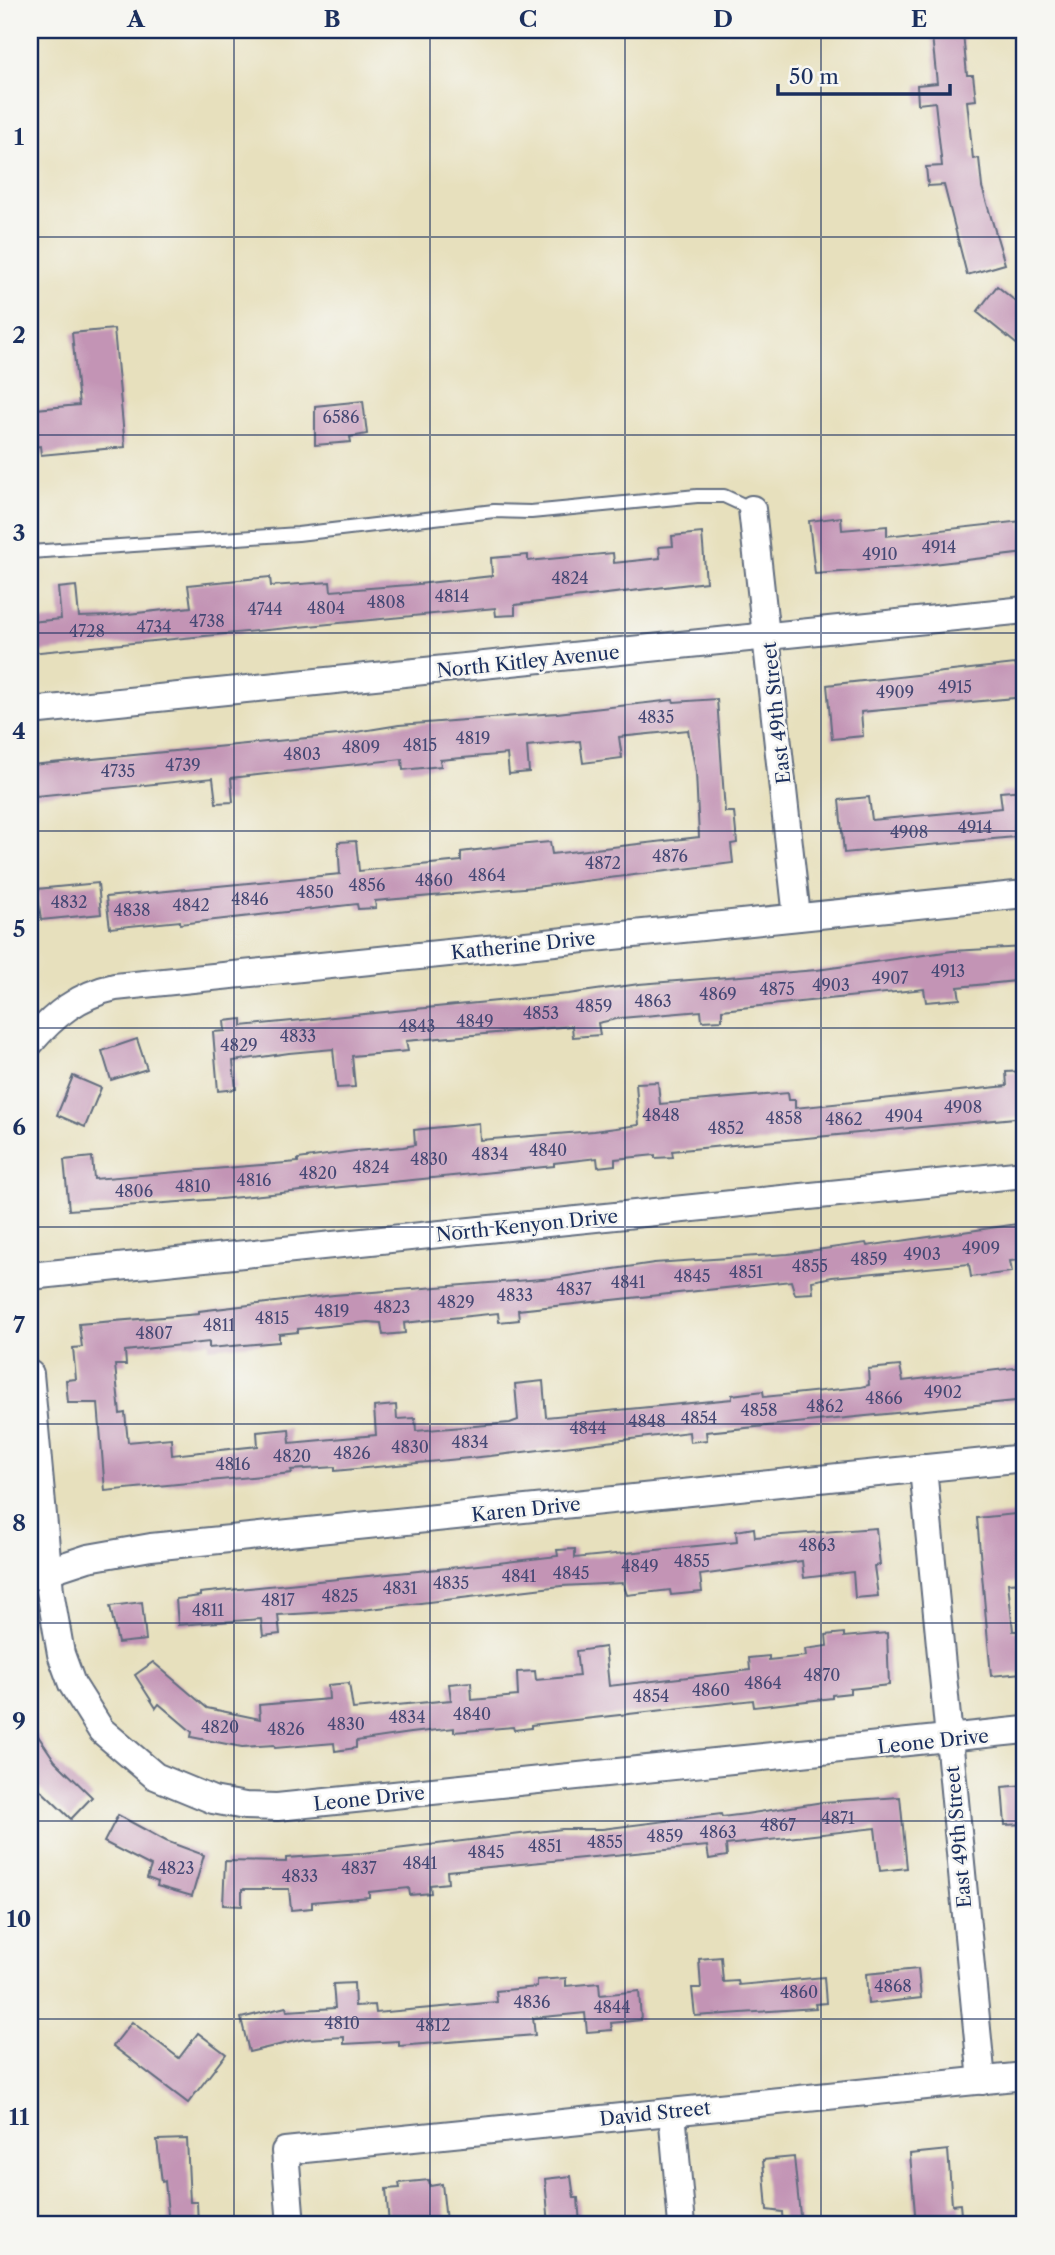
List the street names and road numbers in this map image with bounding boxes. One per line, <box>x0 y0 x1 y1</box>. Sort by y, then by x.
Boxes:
street label: North Kitley Avenue <box>436 640 621 683</box>
street label: East 49th Street <box>758 641 795 785</box>
street label: Katherine Drive <box>450 926 596 965</box>
street label: North Kenyon Drive <box>435 1204 619 1246</box>
street label: Karen Drive <box>470 1492 582 1527</box>
street label: Leone Drive <box>876 1724 990 1759</box>
street label: East 49th Street <box>941 1765 976 1909</box>
street label: Leone Drive <box>312 1781 426 1816</box>
street label: David Street <box>598 2096 712 2131</box>

